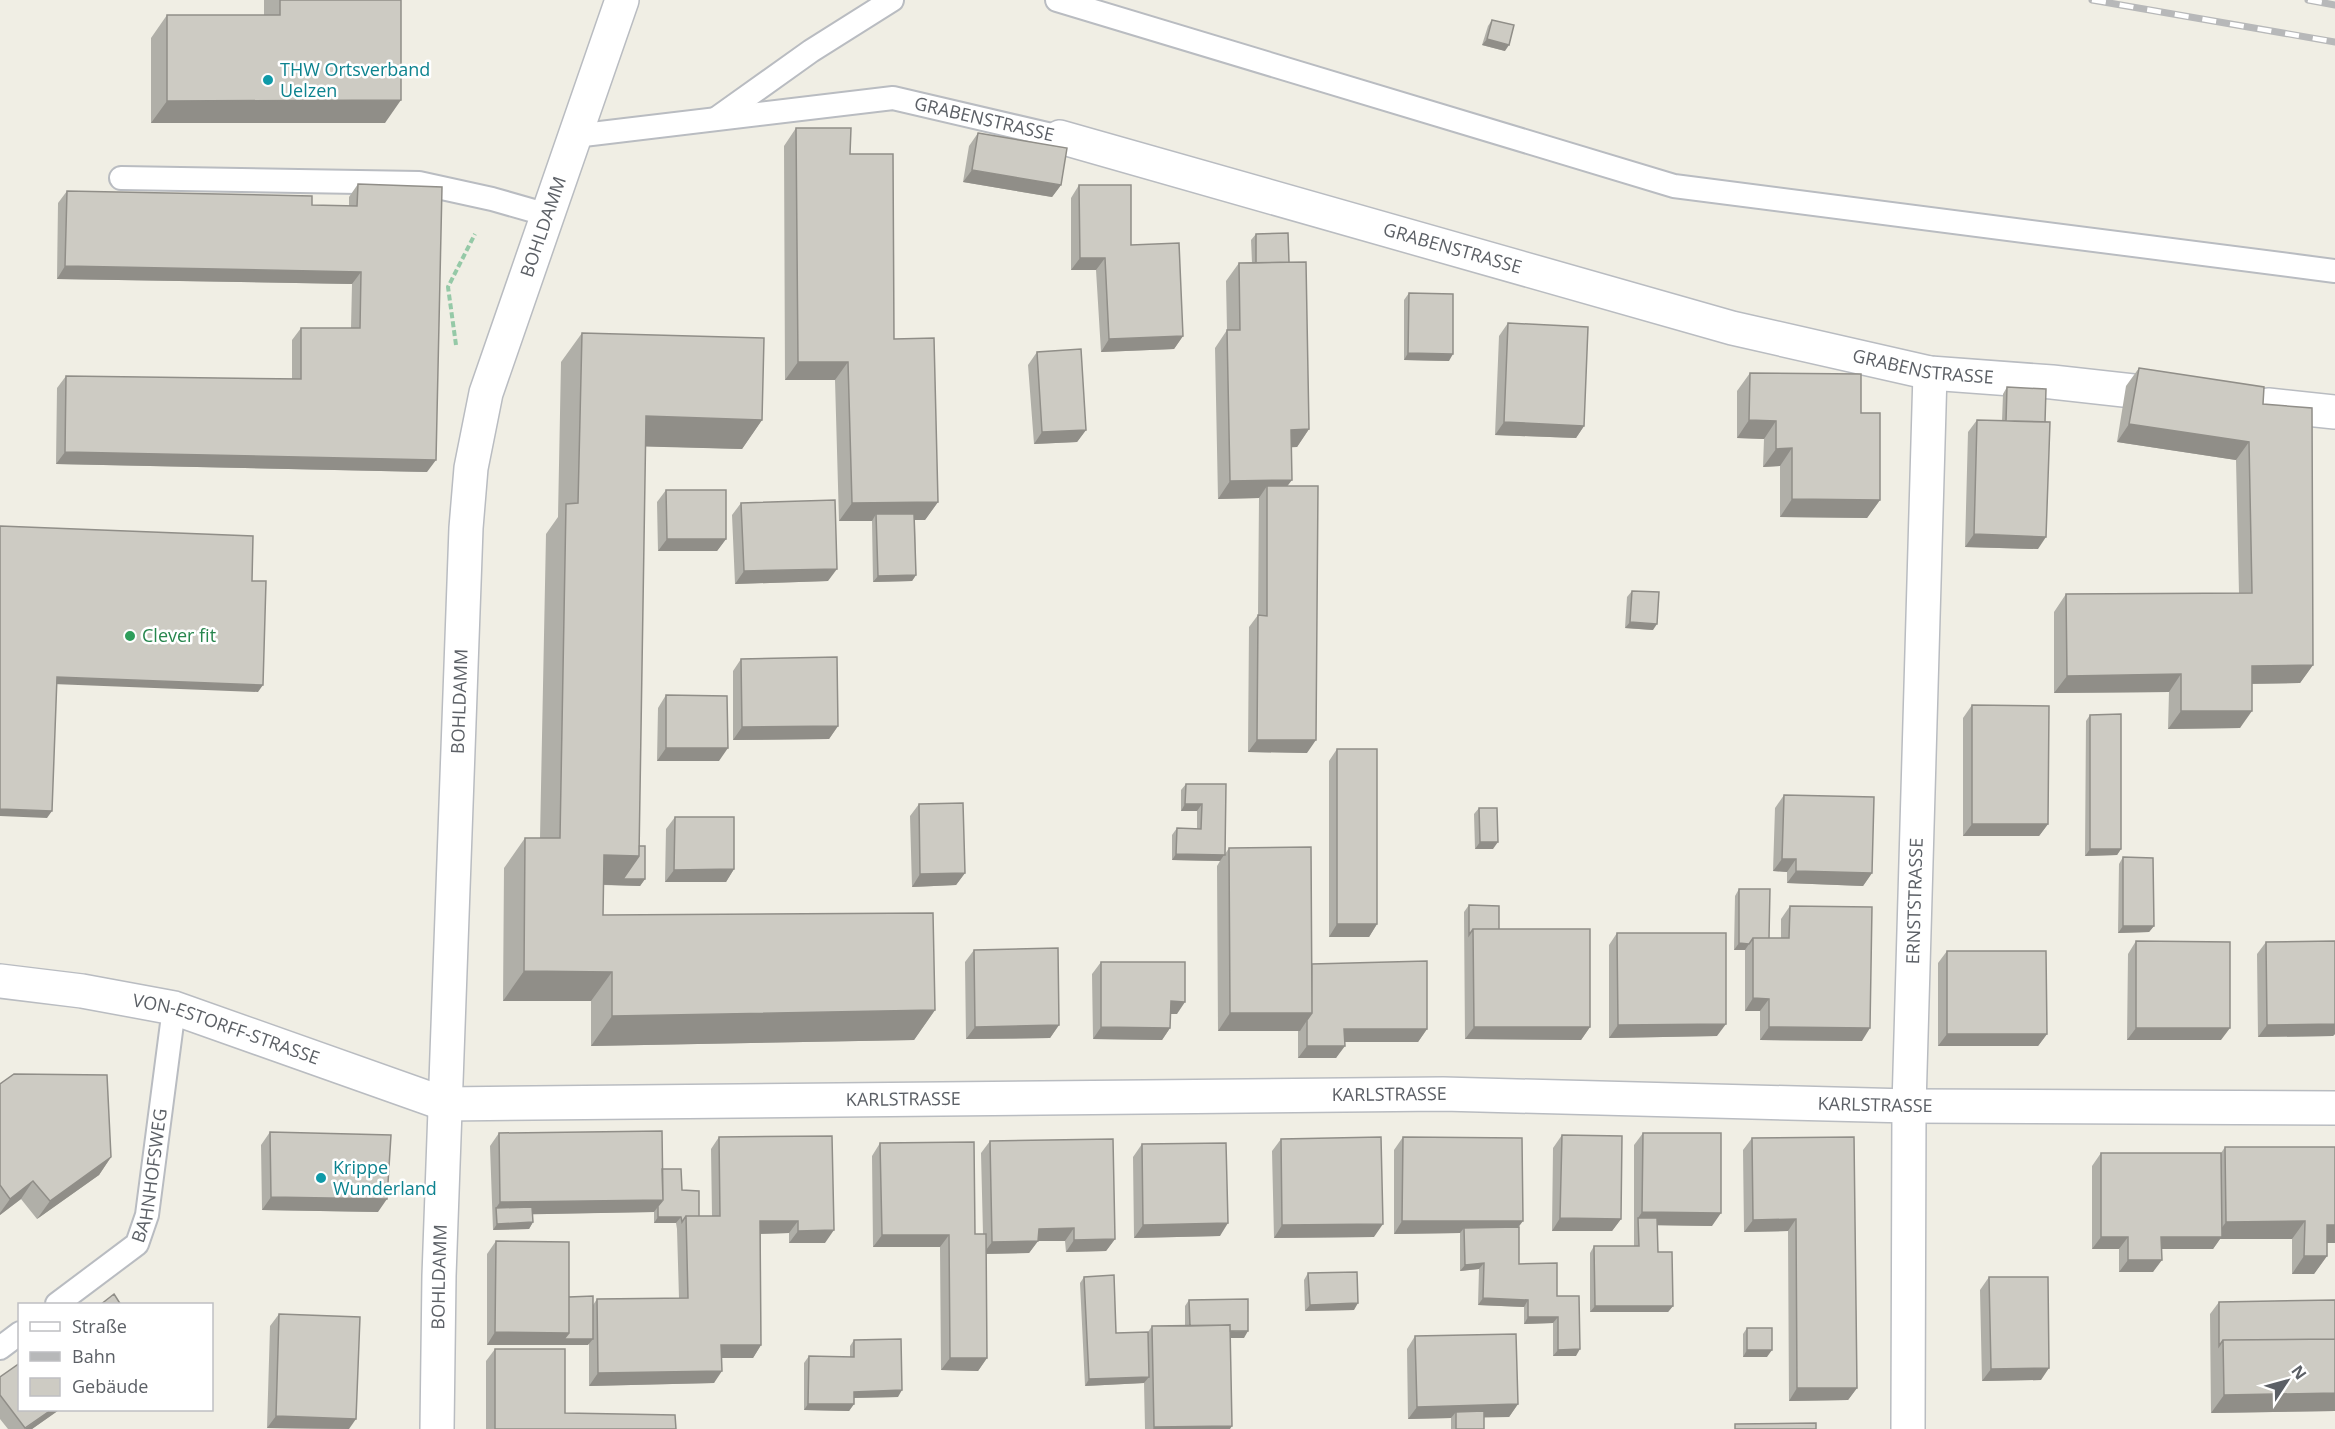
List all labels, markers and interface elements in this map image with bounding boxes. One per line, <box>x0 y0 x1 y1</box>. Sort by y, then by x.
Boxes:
place label: THW Ortsverband Uelzen <box>280 57 430 102</box>
marker: THW Ortsverband Uelzen <box>261 73 275 87</box>
street label: GRABENSTRASSE <box>912 90 1057 146</box>
street label: BOHLDAMM <box>514 173 571 280</box>
street label: GRABENSTRASSE <box>1381 217 1525 279</box>
street label: GRABENSTRASSE <box>1850 343 1995 389</box>
place label: Clever fit <box>142 623 216 647</box>
marker: Clever fit <box>123 629 137 643</box>
street label: BOHLDAMM <box>445 648 473 754</box>
street label: ERNSTSTRASSE <box>1900 837 1928 965</box>
street label: VON-ESTORFF-STRASSE <box>131 988 323 1070</box>
street label: KARLSTRASSE <box>1332 1081 1447 1106</box>
street label: KARLSTRASSE <box>846 1086 961 1111</box>
street label: KARLSTRASSE <box>1817 1091 1933 1117</box>
street label: BAHNHOFSWEG <box>125 1107 172 1246</box>
place label: Krippe Wunderland <box>333 1155 437 1200</box>
marker: Krippe Wunderland <box>314 1171 328 1185</box>
street label: BOHLDAMM <box>425 1224 452 1330</box>
legend <box>18 1303 213 1411</box>
text: Straße <box>72 1314 127 1338</box>
text: Bahn <box>72 1344 116 1368</box>
north arrow <box>2257 1351 2317 1411</box>
text: N <box>2286 1360 2312 1384</box>
text: Gebäude <box>72 1374 148 1398</box>

